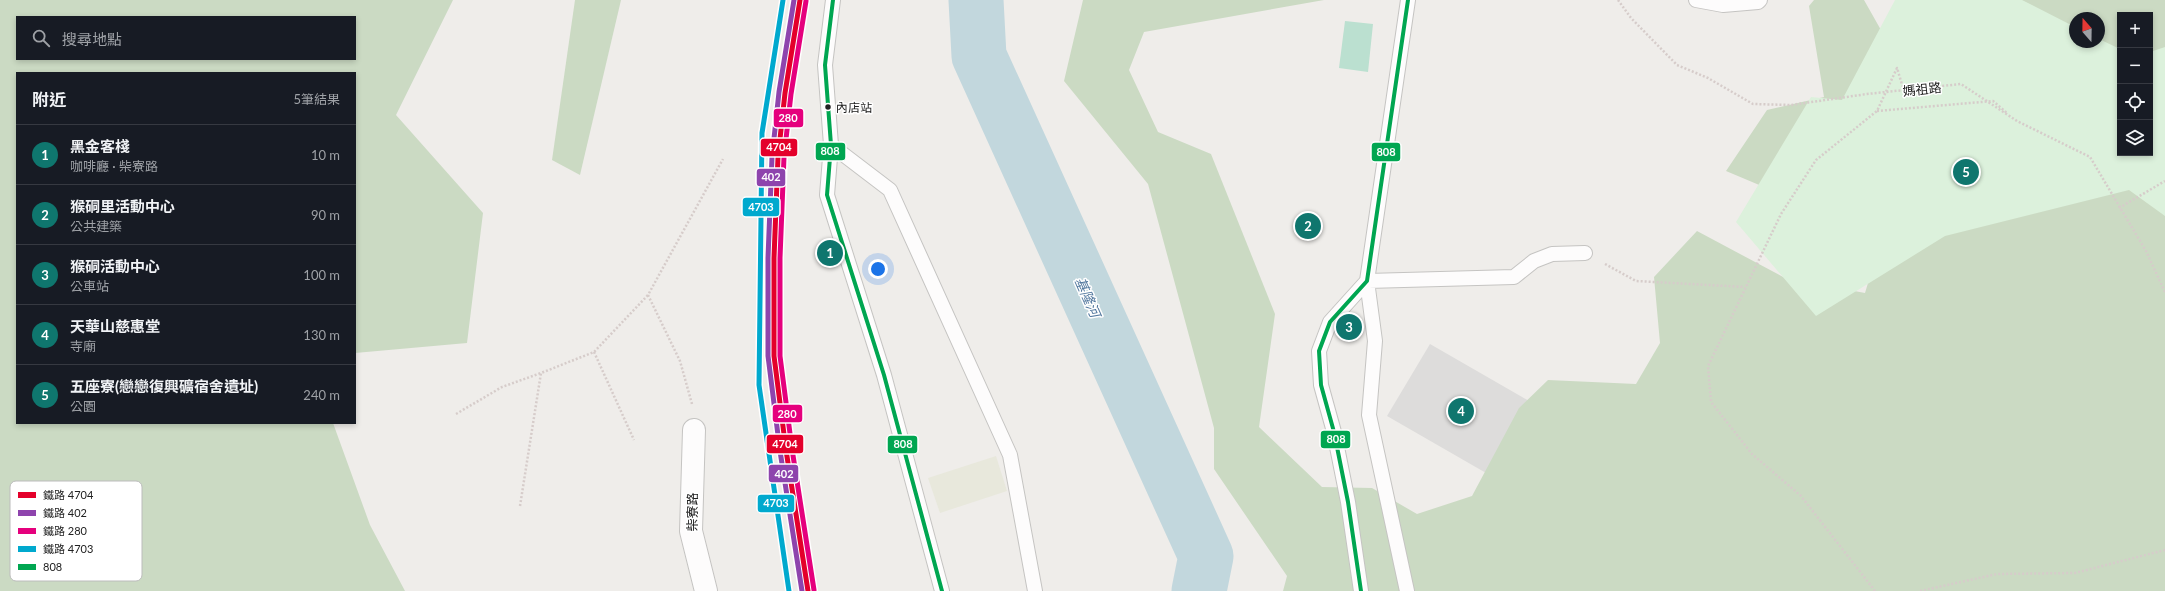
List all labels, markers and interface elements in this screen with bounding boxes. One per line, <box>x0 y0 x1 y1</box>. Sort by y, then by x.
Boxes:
north arrow <box>2069 12 2105 48</box>
map controls <box>2117 12 2153 156</box>
button: + <box>2117 12 2153 48</box>
search box <box>16 16 356 60</box>
icon: search <box>30 27 52 49</box>
text: 搜尋地點 <box>62 30 122 48</box>
button: − <box>2117 48 2153 84</box>
street label: 媽祖路 <box>1902 79 1942 99</box>
button: locate <box>2117 84 2153 120</box>
text: 附近 <box>32 89 66 110</box>
text: 5筆結果 <box>293 91 340 107</box>
place label: 內店站 <box>836 100 872 115</box>
marker: 內店站 <box>823 102 833 112</box>
line badge: 280 <box>773 108 804 128</box>
text: 280 <box>778 111 798 124</box>
button: layers <box>2117 120 2153 156</box>
text: 黑金客棧 <box>70 137 130 155</box>
line badge: 4704 <box>760 138 798 157</box>
text: 4704 <box>766 140 792 153</box>
line badge: 808 <box>815 142 846 161</box>
line badge: 808 <box>1371 142 1401 162</box>
text: 808 <box>820 144 840 157</box>
text: 808 <box>1376 145 1396 158</box>
text: 1 <box>41 147 49 163</box>
text: 10 m <box>311 147 340 163</box>
pin: 5 <box>1953 157 1979 187</box>
text: 咖啡廳 · 柴寮路 <box>70 158 158 174</box>
line badge: 402 <box>756 168 786 187</box>
text: 402 <box>761 170 781 183</box>
text: 猴硐里活動中心 <box>70 197 175 215</box>
line badge: 4703 <box>742 197 780 217</box>
text: 4703 <box>748 200 774 213</box>
text: 2 <box>41 207 49 223</box>
text: 90 m <box>311 207 340 223</box>
pin: 2 <box>1295 211 1321 241</box>
text: 公共建築 <box>70 218 122 234</box>
pin: 1 <box>817 238 843 268</box>
text: 猴硐活動中心 <box>70 257 160 275</box>
your location <box>868 259 888 279</box>
text: 3 <box>41 267 49 283</box>
text: 100 m <box>303 267 340 283</box>
water label: 基隆河 <box>1072 274 1106 322</box>
text: 公車站 <box>70 278 109 294</box>
pin: 3 <box>1336 312 1362 342</box>
text: 天華山慈惠堂 <box>70 317 160 335</box>
text: 4 <box>41 327 49 343</box>
text: 130 m <box>303 327 340 343</box>
text: 寺廟 <box>70 338 96 354</box>
text: 五座寮(戀戀復興礦宿舍遺址) <box>70 377 258 395</box>
text: 5 <box>41 387 49 403</box>
text: 240 m <box>303 387 340 403</box>
pin: 4 <box>1448 396 1474 426</box>
text: 公園 <box>70 398 96 414</box>
line badge: 280 <box>772 404 803 423</box>
text: 280 <box>777 407 797 420</box>
line badge: 808 <box>1320 430 1351 449</box>
text: 808 <box>1326 432 1346 445</box>
line badge: 4704 <box>766 434 804 454</box>
line badge: 808 <box>887 435 918 454</box>
text: 4704 <box>772 437 798 450</box>
text: 808 <box>893 437 913 450</box>
line badge: 402 <box>768 464 799 483</box>
text: 402 <box>774 467 794 480</box>
legend <box>10 481 142 581</box>
text: 鐵路 4704 <box>43 488 94 501</box>
street label: 柴寮路 <box>684 492 700 532</box>
line badge: 4703 <box>757 494 795 513</box>
text: 4703 <box>763 496 789 509</box>
text: 鐵路 402 <box>43 506 87 519</box>
text: 鐵路 280 <box>43 524 88 537</box>
text: 鐵路 4703 <box>43 542 93 555</box>
text: 808 <box>43 560 62 573</box>

